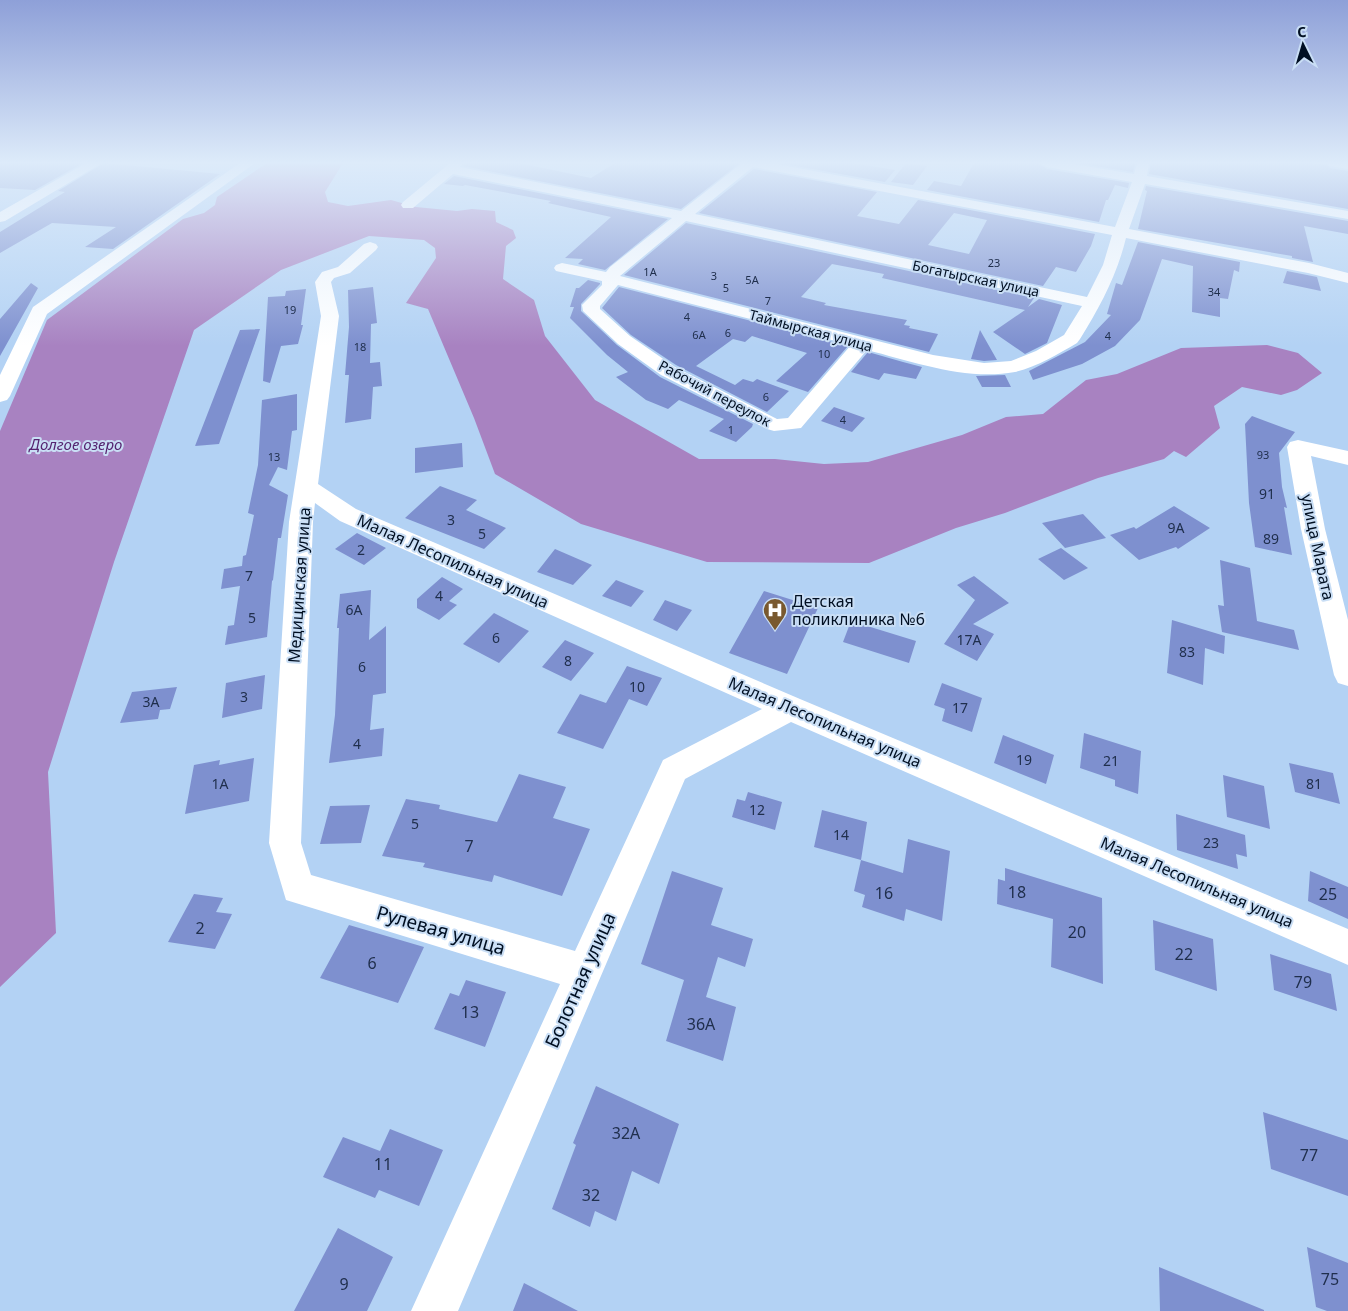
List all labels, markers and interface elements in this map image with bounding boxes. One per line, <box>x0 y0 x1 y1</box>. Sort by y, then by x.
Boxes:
north arrow <box>1278 20 1328 70</box>
text: С <box>1296 22 1307 41</box>
street label: Богатырская улица <box>911 255 1041 301</box>
house number: 23 <box>988 255 1000 270</box>
house number: 1А <box>643 264 658 279</box>
house number: 3 <box>711 268 717 283</box>
house number: 5А <box>745 272 760 287</box>
house number: 5 <box>723 280 729 295</box>
house number: 34 <box>1208 284 1221 299</box>
house number: 7 <box>765 293 771 308</box>
house number: 19 <box>284 302 296 317</box>
street label: Таймырская улица <box>747 304 875 356</box>
house number: 4 <box>684 309 691 324</box>
house number: 6 <box>725 325 731 340</box>
house number: 6А <box>692 327 707 342</box>
house number: 4 <box>1105 328 1112 343</box>
house number: 18 <box>354 339 366 354</box>
house number: 10 <box>818 346 830 361</box>
street label: Рабочий переулок <box>656 355 775 431</box>
house number: 6 <box>763 389 769 404</box>
house number: 4 <box>840 412 847 427</box>
house number: 1 <box>728 422 734 437</box>
water label: Долгое озеро <box>28 434 122 454</box>
house number: 93 <box>1257 447 1269 462</box>
house number: 13 <box>268 449 280 464</box>
house number: 91 <box>1259 484 1275 503</box>
street label: улица Марата <box>1296 492 1340 602</box>
street label: Медицинская улица <box>283 506 315 664</box>
street label: Малая Лесопильная улица <box>354 509 552 613</box>
house number: 3 <box>447 510 455 529</box>
house number: 9А <box>1168 518 1185 537</box>
house number: 5 <box>478 524 486 543</box>
house number: 89 <box>1263 529 1279 548</box>
house number: 2 <box>357 540 365 559</box>
house number: 7 <box>245 566 253 585</box>
house number: 4 <box>435 586 443 605</box>
place label: Детская поликлиника №6 <box>792 590 925 630</box>
hospital icon: Детская поликлиника №6 <box>762 597 788 631</box>
house number: 6А <box>346 600 363 619</box>
house number: 5 <box>248 608 256 627</box>
house number: 6 <box>492 628 500 647</box>
house number: 17А <box>957 630 982 649</box>
house number: 83 <box>1179 642 1195 661</box>
house number: 8 <box>564 651 572 670</box>
house number: 6 <box>358 657 366 676</box>
street label: Малая Лесопильная улица <box>725 671 925 773</box>
house number: 10 <box>629 677 645 696</box>
house number: 3 <box>240 687 248 706</box>
house number: 3А <box>143 692 160 711</box>
house number: 17 <box>952 698 968 717</box>
house number: 4 <box>353 734 361 753</box>
house number: 19 <box>1016 750 1032 769</box>
house number: 21 <box>1103 751 1119 770</box>
house number: 1А <box>212 774 229 793</box>
house number: 81 <box>1306 774 1322 793</box>
house number: 12 <box>749 800 765 819</box>
house number: 5 <box>411 814 419 833</box>
house number: 14 <box>833 825 849 844</box>
street label: Малая Лесопильная улица <box>1097 831 1297 933</box>
house number: 23 <box>1203 833 1219 852</box>
house number: 7 <box>464 835 474 857</box>
house number: 18 <box>1008 881 1026 903</box>
house number: 16 <box>875 882 893 904</box>
house number: 25 <box>1319 883 1337 905</box>
street label: Рулевая улица <box>374 899 508 961</box>
street label: Болотная улица <box>538 908 622 1052</box>
house number: 2 <box>195 917 205 939</box>
house number: 20 <box>1068 921 1086 943</box>
house number: 22 <box>1175 943 1193 965</box>
house number: 6 <box>367 952 377 974</box>
house number: 79 <box>1294 971 1312 993</box>
house number: 13 <box>461 1001 479 1023</box>
house number: 36А <box>687 1013 716 1035</box>
house number: 32А <box>612 1122 641 1144</box>
house number: 77 <box>1300 1144 1318 1166</box>
house number: 11 <box>374 1153 392 1175</box>
house number: 32 <box>582 1184 600 1206</box>
house number: 75 <box>1321 1268 1339 1290</box>
house number: 9 <box>339 1273 349 1295</box>

